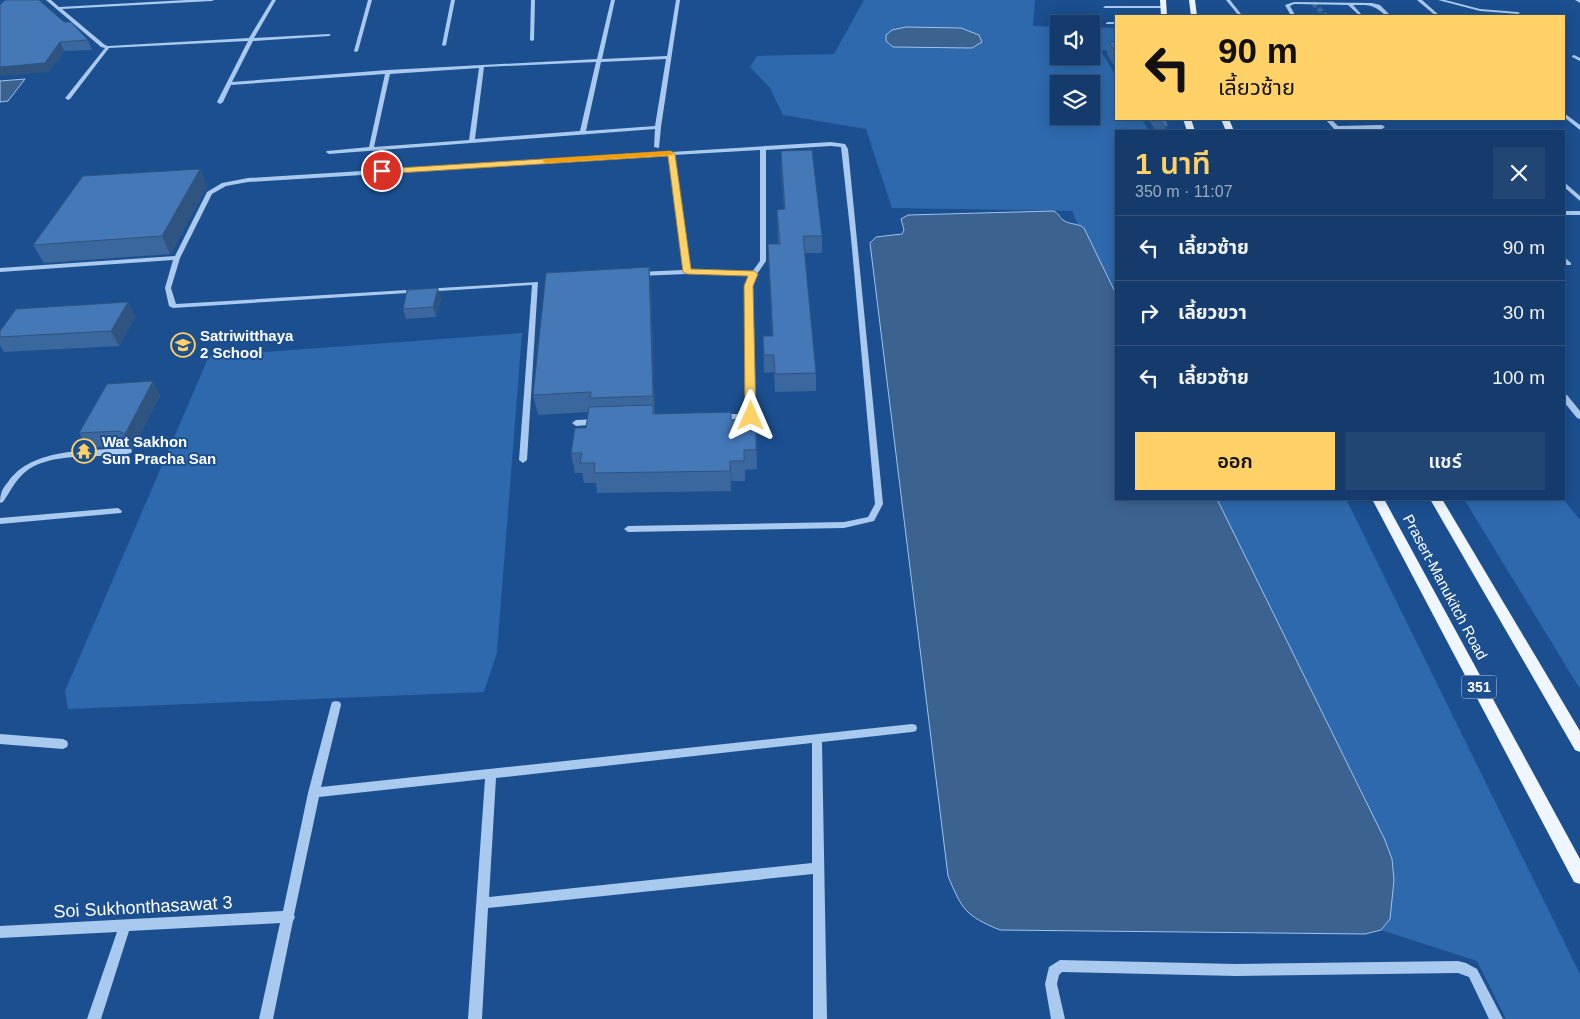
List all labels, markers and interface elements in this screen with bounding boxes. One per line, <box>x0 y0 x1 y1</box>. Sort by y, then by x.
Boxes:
map controls <box>1050 15 1100 125</box>
button: sound <box>1050 15 1100 65</box>
text: 90 m <box>1218 31 1298 70</box>
icon: left <box>1135 35 1200 100</box>
button: layers <box>1050 75 1100 125</box>
text: เลี้ยวซ้าย <box>1218 75 1295 100</box>
text: 1 นาที <box>1135 147 1211 180</box>
button: close <box>1493 147 1545 199</box>
pin <box>361 150 403 192</box>
icon: arrive <box>368 157 396 185</box>
text: 350 m · 11:07 <box>1135 183 1233 200</box>
icon: left <box>1135 234 1163 262</box>
text: เลี้ยวซ้าย <box>1178 237 1249 258</box>
text: 90 m <box>1503 237 1545 258</box>
icon: right <box>1135 299 1163 327</box>
text: เลี้ยวขวา <box>1178 302 1247 323</box>
text: 30 m <box>1503 302 1545 323</box>
place label: Satriwitthaya 2 School <box>200 327 294 361</box>
school or university icon: Satriwitthaya 2 School <box>170 332 196 358</box>
icon: left <box>1135 364 1163 392</box>
text: เลี้ยวซ้าย <box>1178 367 1249 388</box>
text: 100 m <box>1492 367 1545 388</box>
position arrow <box>724 389 776 441</box>
button: ออก <box>1135 432 1335 490</box>
button: แชร์ <box>1345 432 1545 490</box>
place label: Wat Sakhon Sun Pracha San <box>102 433 216 467</box>
temple icon: Wat Sakhon Sun Pracha San <box>71 438 97 464</box>
street label: Prasert-Manukitch Road <box>1400 511 1491 662</box>
road number: 351 <box>1462 676 1496 699</box>
street label: Soi Sukhonthasawat 3 <box>53 892 233 922</box>

